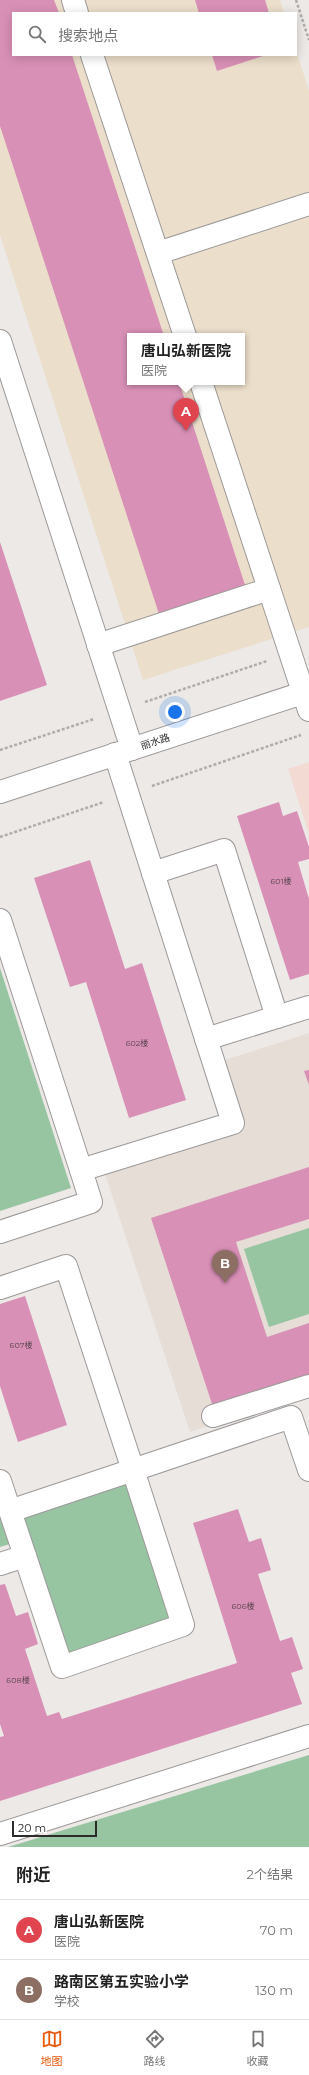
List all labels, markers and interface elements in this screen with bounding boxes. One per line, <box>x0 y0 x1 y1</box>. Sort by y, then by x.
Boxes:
search box <box>12 12 297 56</box>
icon: search <box>26 23 48 45</box>
text: 搜索地点 <box>58 26 118 45</box>
popup <box>127 333 245 385</box>
text: 唐山弘新医院 <box>141 341 231 360</box>
text: 医院 <box>141 362 167 378</box>
pin: A <box>173 398 199 431</box>
your location <box>165 702 185 722</box>
street label: 丽水路 <box>139 731 171 752</box>
house number: 601楼 <box>270 876 292 886</box>
house number: 602楼 <box>126 1038 148 1048</box>
pin: B <box>212 1250 238 1283</box>
house number: 607楼 <box>10 1340 32 1350</box>
house number: 606楼 <box>231 1601 255 1611</box>
house number: 608楼 <box>6 1675 30 1685</box>
scale bar <box>12 1819 97 1838</box>
text: 20 m <box>18 1821 46 1835</box>
text: 附近 <box>16 1865 50 1885</box>
text: 2个结果 <box>247 1866 293 1882</box>
text: 唐山弘新医院 <box>54 1912 144 1931</box>
text: A <box>24 1922 34 1938</box>
text: 70 m <box>260 1922 293 1938</box>
text: 医院 <box>54 1933 80 1949</box>
text: 路南区第五实验小学 <box>54 1972 189 1991</box>
text: B <box>24 1982 34 1998</box>
text: 130 m <box>255 1982 293 1998</box>
text: 学校 <box>54 1993 80 2009</box>
tab: 地图 <box>41 2028 63 2068</box>
tab: 路线 <box>144 2028 166 2068</box>
tab: 收藏 <box>247 2028 269 2068</box>

